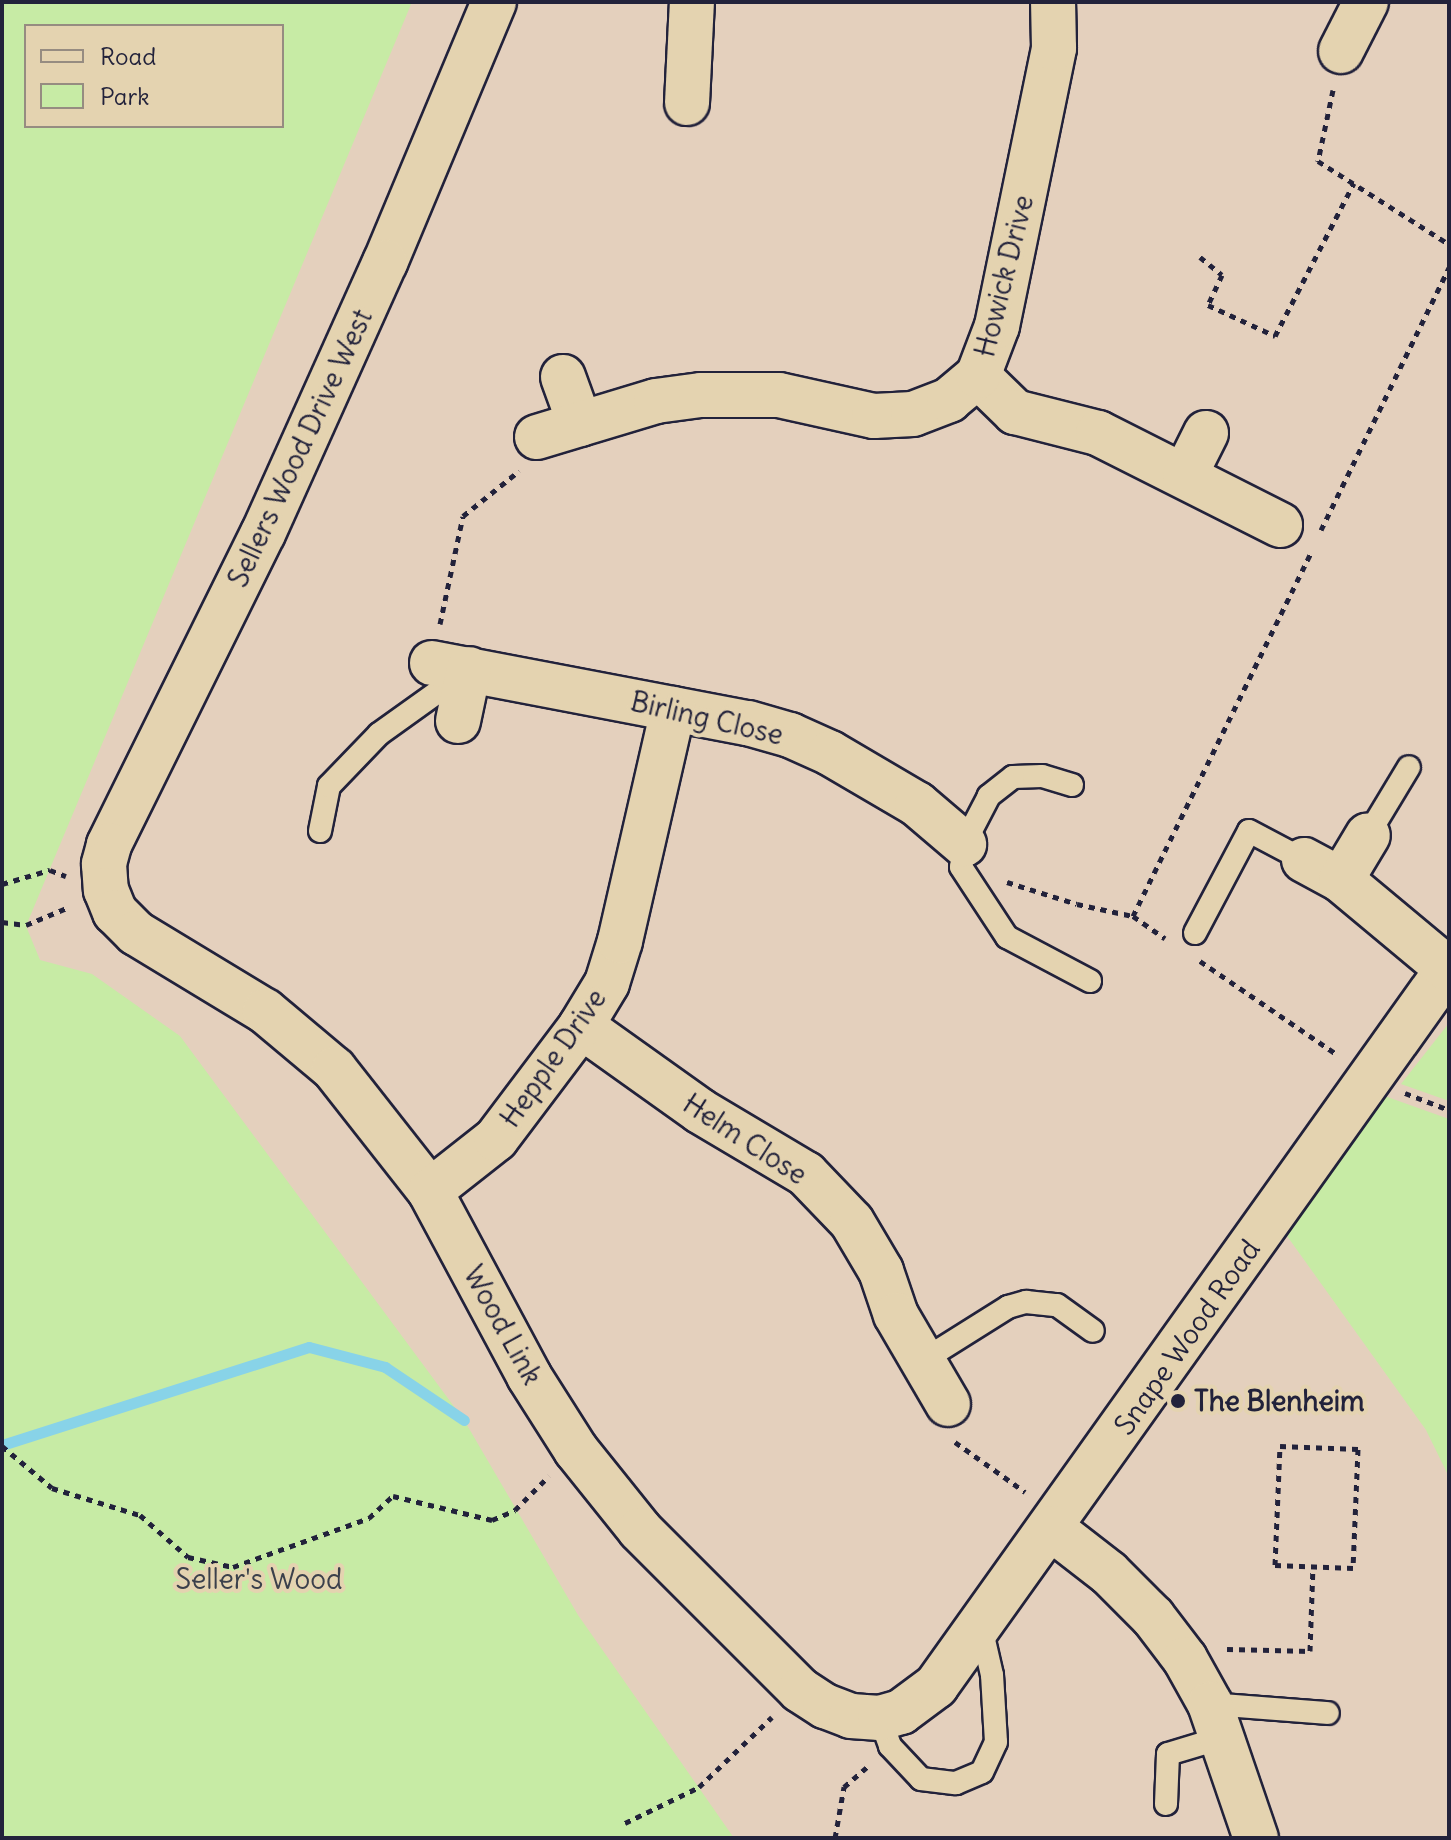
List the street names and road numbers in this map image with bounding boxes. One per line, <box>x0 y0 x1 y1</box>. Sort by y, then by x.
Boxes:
street label: Howick Drive <box>968 192 1040 360</box>
street label: Sellers Wood Drive West <box>221 304 379 592</box>
street label: Birling Close <box>628 684 786 752</box>
street label: Hepple Drive <box>493 982 613 1134</box>
street label: Helm Close <box>677 1087 813 1191</box>
street label: Snape Wood Road <box>1107 1233 1267 1441</box>
street label: Wood Link <box>457 1260 549 1390</box>

